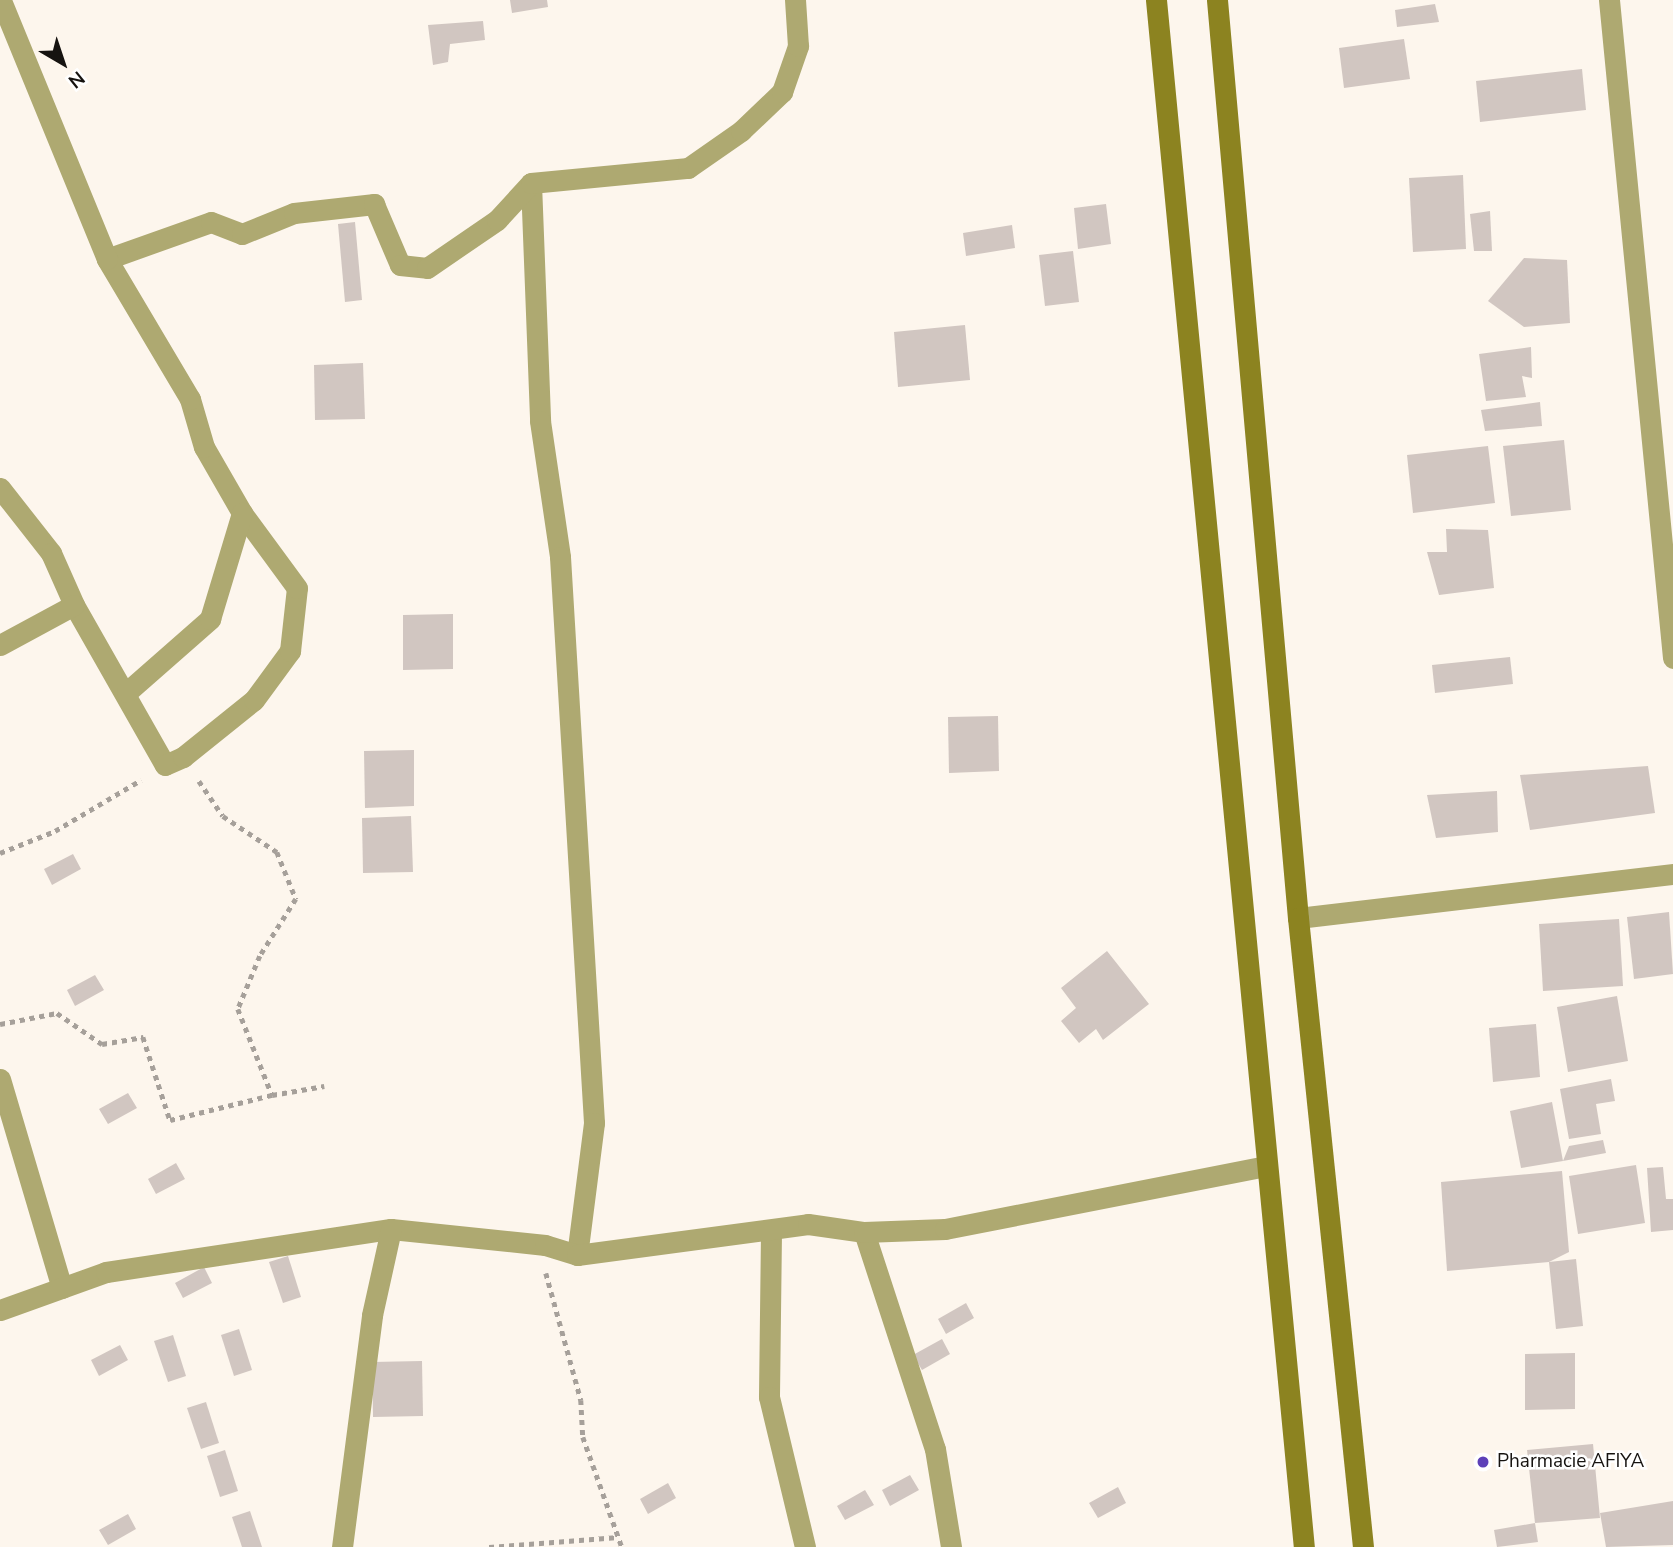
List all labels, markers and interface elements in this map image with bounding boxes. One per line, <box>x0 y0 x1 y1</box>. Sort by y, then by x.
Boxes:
north arrow <box>28 28 98 98</box>
text: N <box>63 65 90 94</box>
place label: Pharmacie AFIYA <box>1497 1451 1644 1473</box>
marker: Pharmacie AFIYA <box>1475 1454 1491 1470</box>

